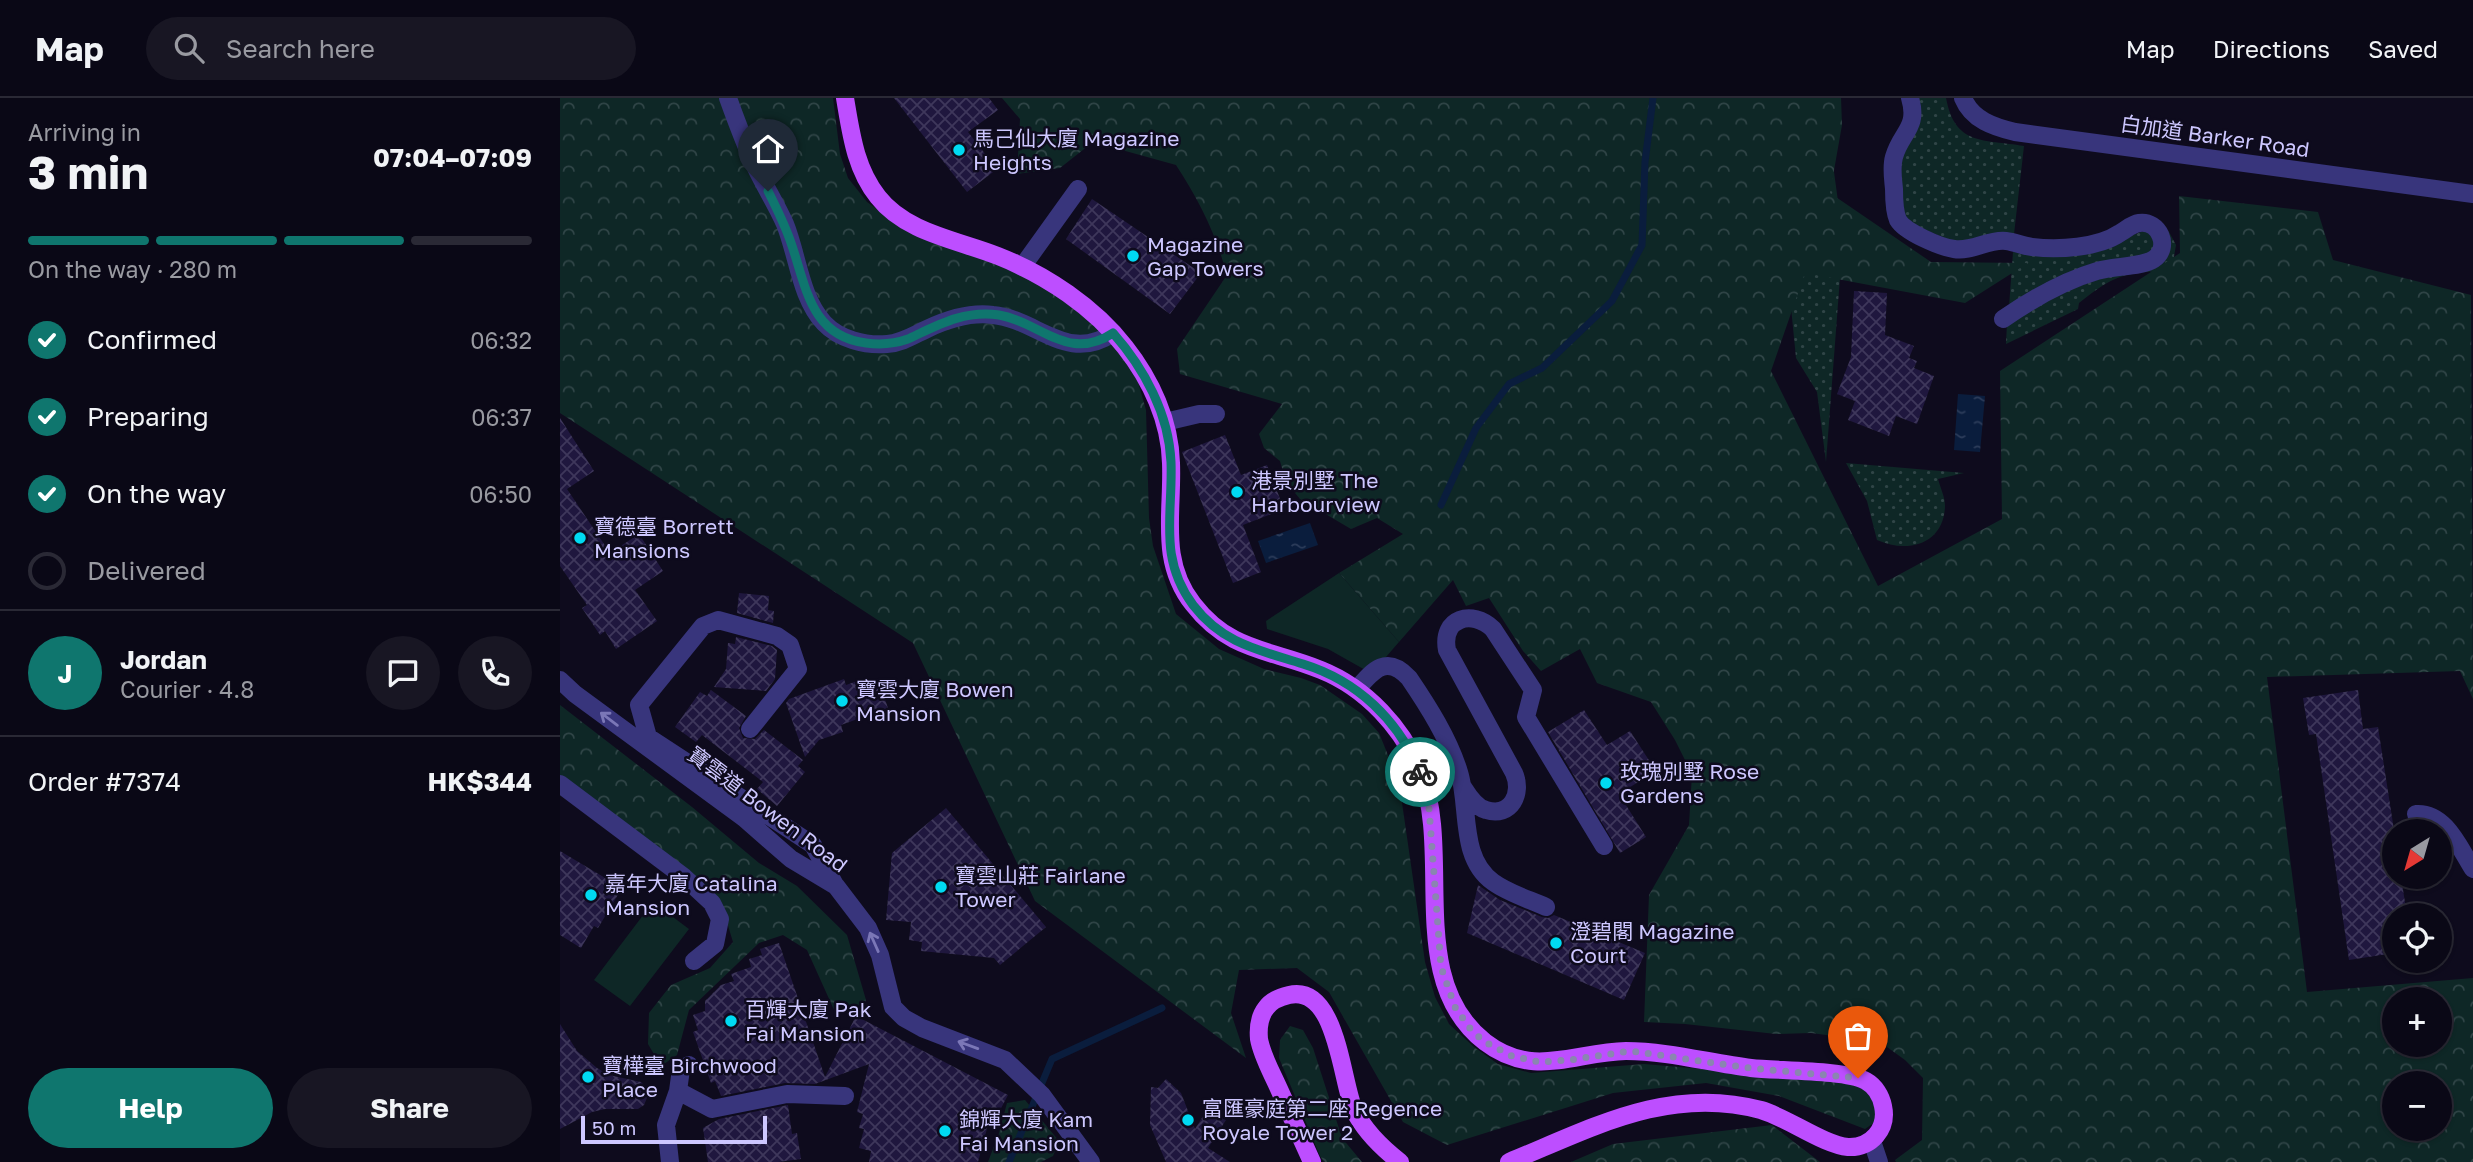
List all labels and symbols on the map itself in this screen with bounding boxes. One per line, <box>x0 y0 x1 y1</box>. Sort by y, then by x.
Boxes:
street label: 白加道 Barker Road <box>2119 110 2311 162</box>
pin <box>738 119 798 191</box>
place label: 馬己仙大廈 Magazine Heights <box>973 125 1179 175</box>
marker: 馬己仙大廈 Magazine Heights <box>951 142 967 158</box>
place label: Magazine Gap Towers <box>1147 231 1264 281</box>
marker: Magazine Gap Towers <box>1125 248 1141 264</box>
place label: 港景別墅 The Harbourview <box>1251 467 1380 517</box>
marker: 港景別墅 The Harbourview <box>1229 484 1245 500</box>
place label: 寶德臺 Borrett Mansions <box>594 513 734 563</box>
marker: 寶德臺 Borrett Mansions <box>572 530 588 546</box>
place label: 寶雲大廈 Bowen Mansion <box>856 676 1014 726</box>
marker: 寶雲大廈 Bowen Mansion <box>834 693 850 709</box>
one-way arrow <box>600 712 619 727</box>
courier <box>1385 737 1455 807</box>
street label: 寶雲道 Bowen Road <box>683 740 853 878</box>
place label: 玫瑰別墅 Rose Gardens <box>1620 758 1759 808</box>
marker: 玫瑰別墅 Rose Gardens <box>1598 775 1614 791</box>
north arrow <box>2382 819 2452 889</box>
place label: 寶雲山莊 Fairlane Tower <box>955 862 1126 912</box>
place label: 嘉年大廈 Catalina Mansion <box>605 870 778 920</box>
marker: 寶雲山莊 Fairlane Tower <box>933 879 949 895</box>
marker: 嘉年大廈 Catalina Mansion <box>583 887 599 903</box>
place label: 澄碧閣 Magazine Court <box>1570 918 1734 968</box>
one-way arrow <box>867 932 880 953</box>
marker: 澄碧閣 Magazine Court <box>1548 935 1564 951</box>
place label: 百輝大廈 Pak Fai Mansion <box>745 996 872 1046</box>
pin <box>1828 1006 1888 1078</box>
marker: 百輝大廈 Pak Fai Mansion <box>723 1013 739 1029</box>
one-way arrow <box>957 1038 979 1050</box>
place label: 寶樺臺 Birchwood Place <box>602 1052 777 1102</box>
marker: 寶樺臺 Birchwood Place <box>580 1069 596 1085</box>
place label: 富匯豪庭第二座 Regence Royale Tower 2 <box>1202 1095 1442 1145</box>
place label: 錦輝大廈 Kam Fai Mansion <box>959 1106 1093 1156</box>
marker: 富匯豪庭第二座 Regence Royale Tower 2 <box>1180 1112 1196 1128</box>
scale bar <box>581 1113 766 1145</box>
marker: 錦輝大廈 Kam Fai Mansion <box>937 1123 953 1139</box>

